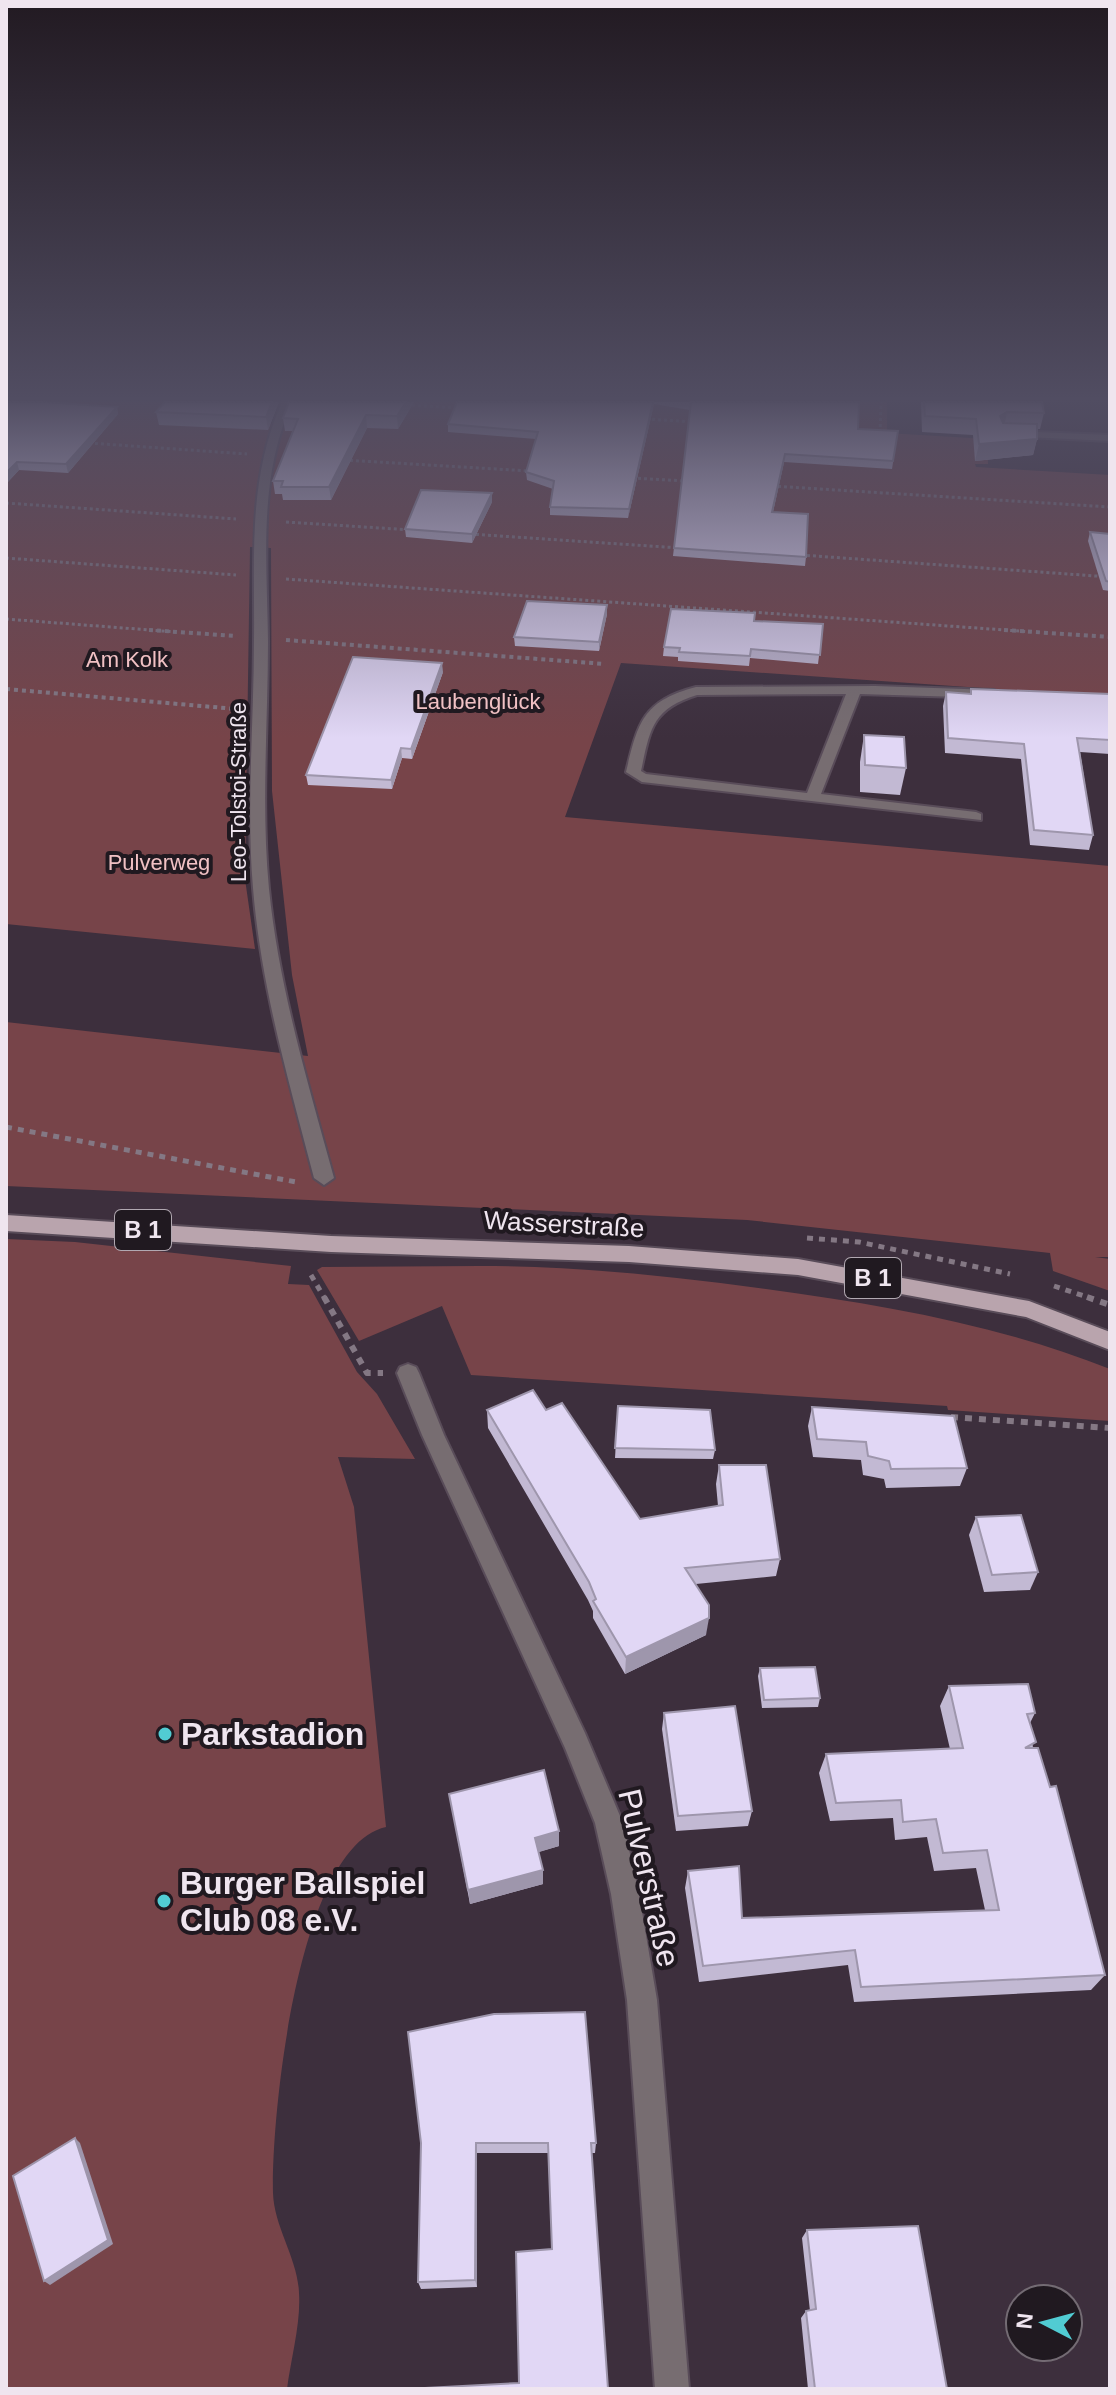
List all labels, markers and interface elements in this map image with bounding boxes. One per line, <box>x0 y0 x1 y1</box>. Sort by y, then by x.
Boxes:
park label: Am Kolk <box>86 647 169 672</box>
park label: Laubenglück <box>416 689 541 714</box>
street label: Leo-Tolstoi-Straße <box>226 702 251 882</box>
park label: Pulverweg <box>108 850 210 875</box>
street label: Wasserstraße <box>483 1205 645 1243</box>
road number: B 1 <box>115 1210 171 1250</box>
road number: B 1 <box>845 1258 901 1298</box>
place label: Parkstadion <box>181 1716 364 1752</box>
marker: Parkstadion <box>156 1725 174 1743</box>
street label: Pulverstraße <box>611 1786 687 1970</box>
place label: Burger Ballspiel Club 08 e.V. <box>180 1865 425 1938</box>
marker: Burger Ballspiel Club 08 e.V. <box>155 1892 173 1910</box>
north arrow <box>1004 2283 1084 2363</box>
text: N <box>1011 2312 1038 2330</box>

